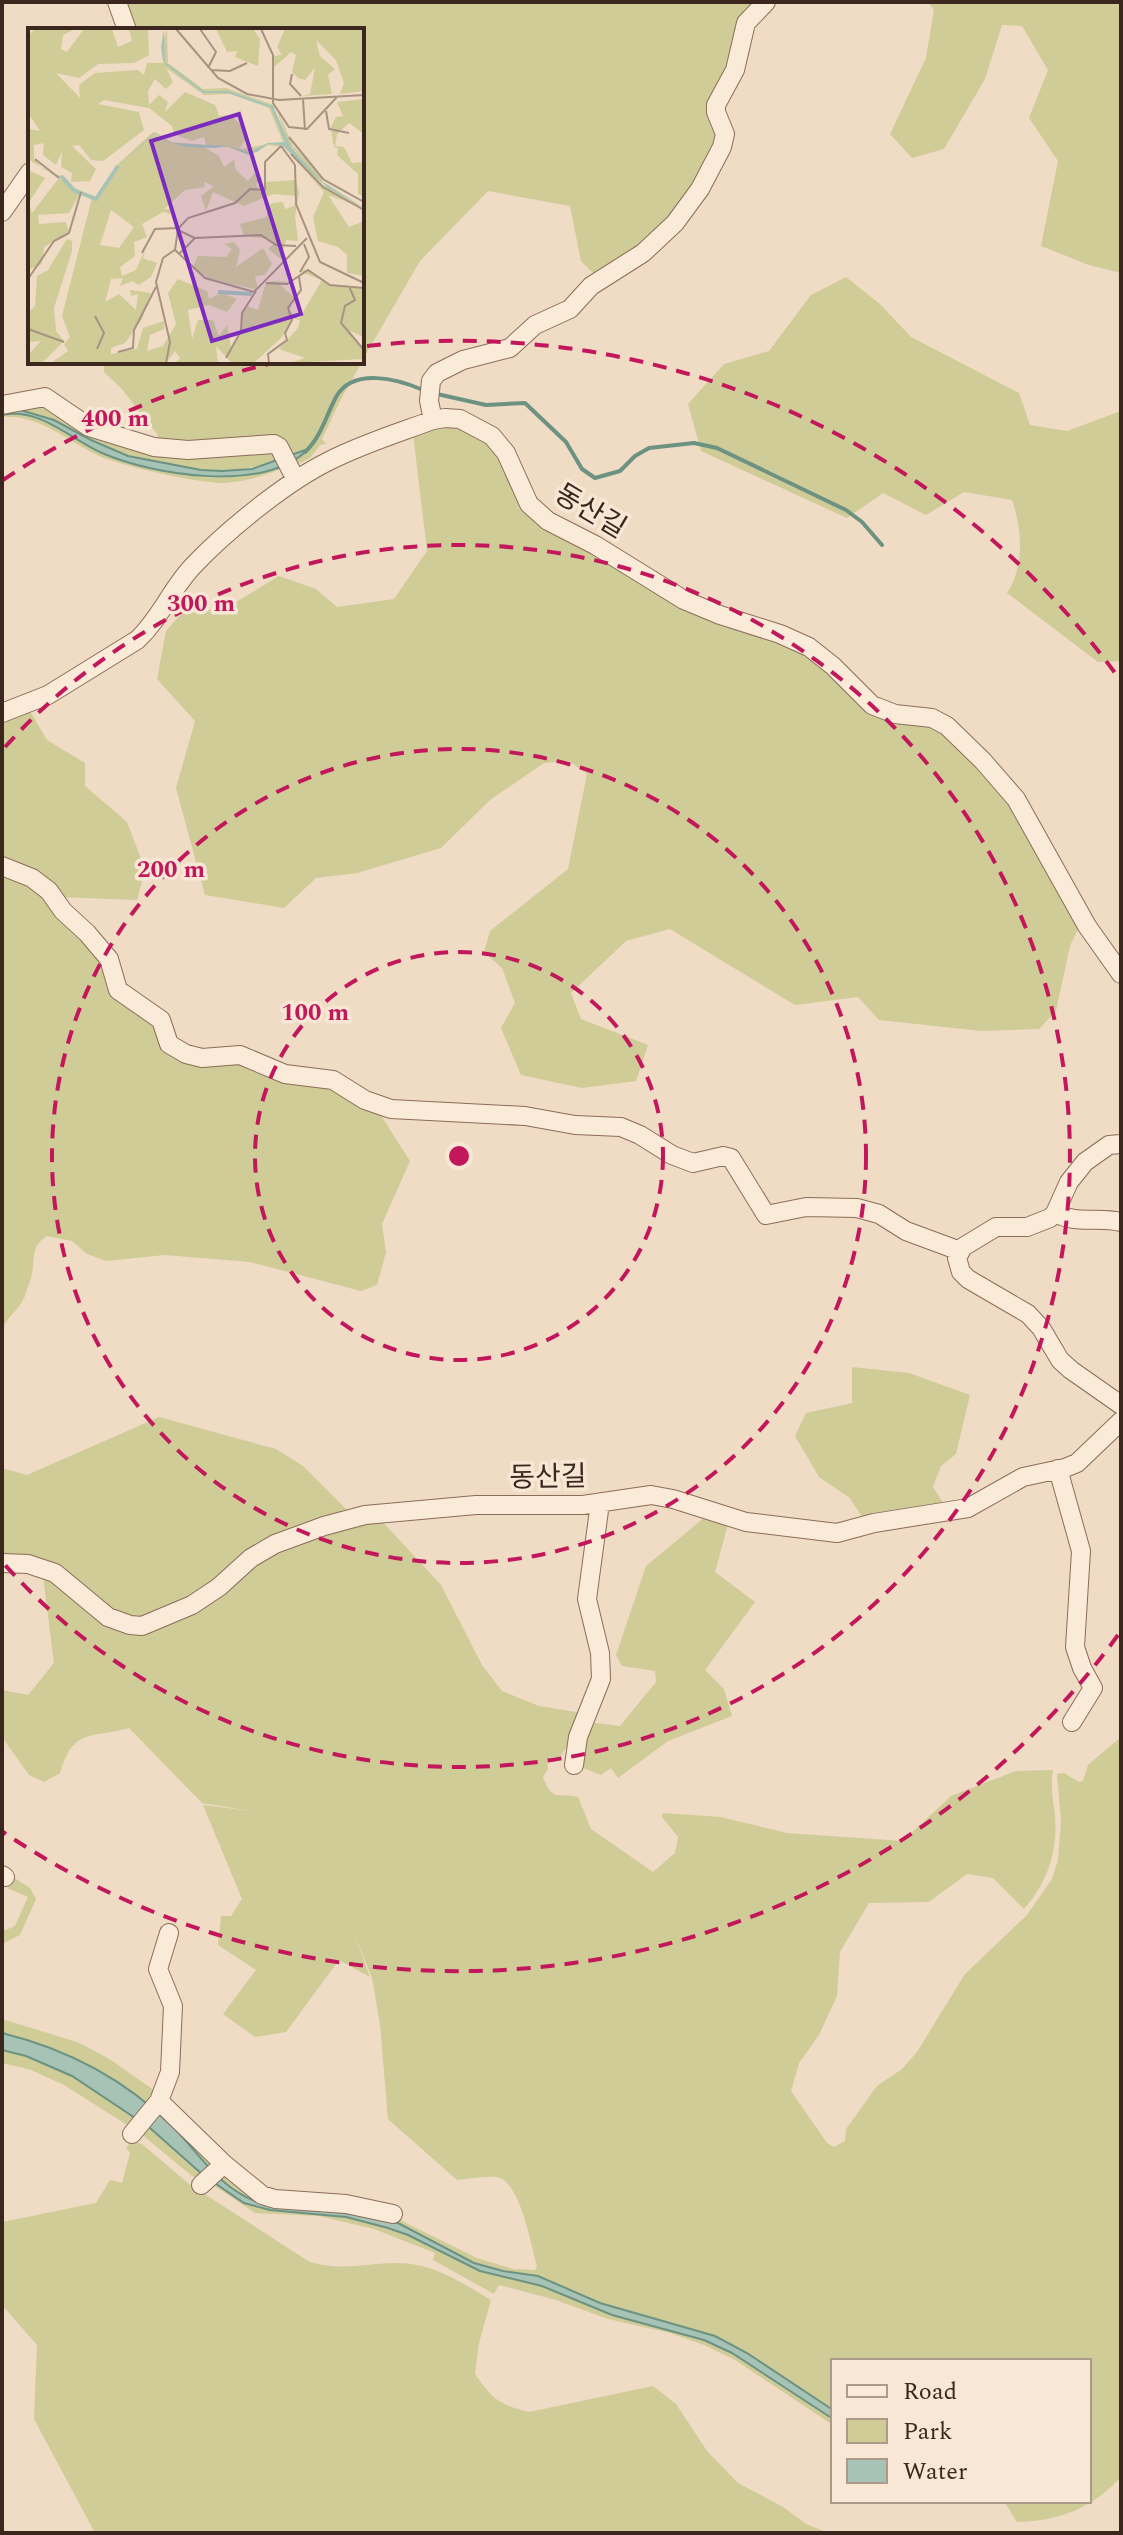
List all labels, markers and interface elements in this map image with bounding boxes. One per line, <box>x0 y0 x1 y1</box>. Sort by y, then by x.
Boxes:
inset map <box>28 28 364 364</box>
text: 400 m <box>81 401 149 437</box>
street label: 동산길 <box>546 473 634 550</box>
text: 300 m <box>167 586 235 622</box>
text: 200 m <box>137 852 205 888</box>
text: 100 m <box>281 995 349 1031</box>
centre of rings <box>445 1142 473 1170</box>
street label: 동산길 <box>509 1455 587 1500</box>
legend <box>831 2359 1091 2503</box>
text: Road <box>903 2374 957 2410</box>
text: Park <box>903 2414 953 2450</box>
text: Water <box>903 2454 967 2490</box>

